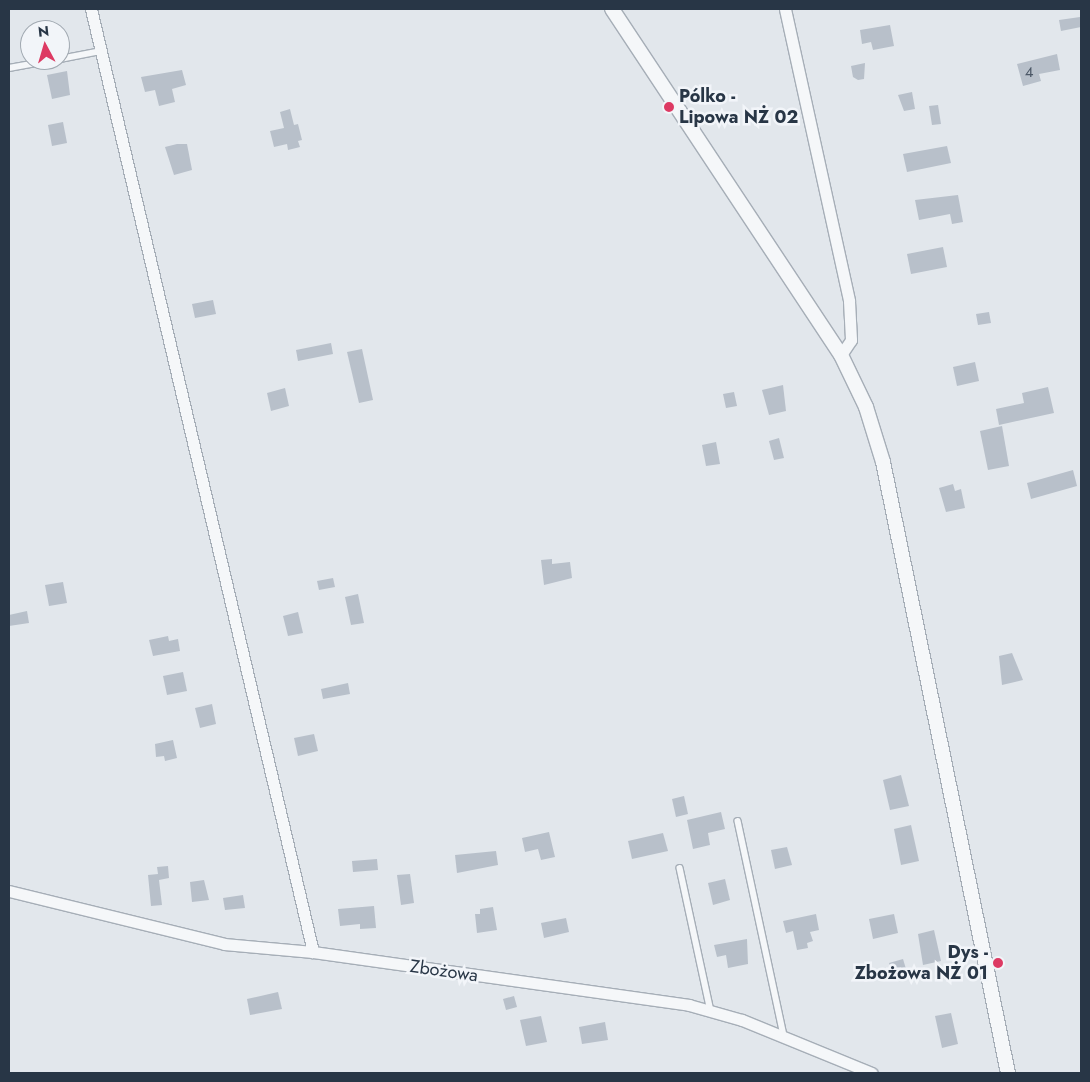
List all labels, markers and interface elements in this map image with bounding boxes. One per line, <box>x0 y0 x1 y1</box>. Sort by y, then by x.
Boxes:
north arrow <box>20 20 70 70</box>
text: N <box>37 21 50 42</box>
house number: 4 <box>1025 64 1033 82</box>
place label: Pólko - Lipowa NŻ 02 <box>679 86 798 128</box>
marker: Pólko - Lipowa NŻ 02 <box>663 101 675 113</box>
place label: Dys - Zbożowa NŻ 01 <box>855 942 988 984</box>
street label: Zbożowa <box>409 956 479 986</box>
marker: Dys - Zbożowa NŻ 01 <box>992 957 1004 969</box>

